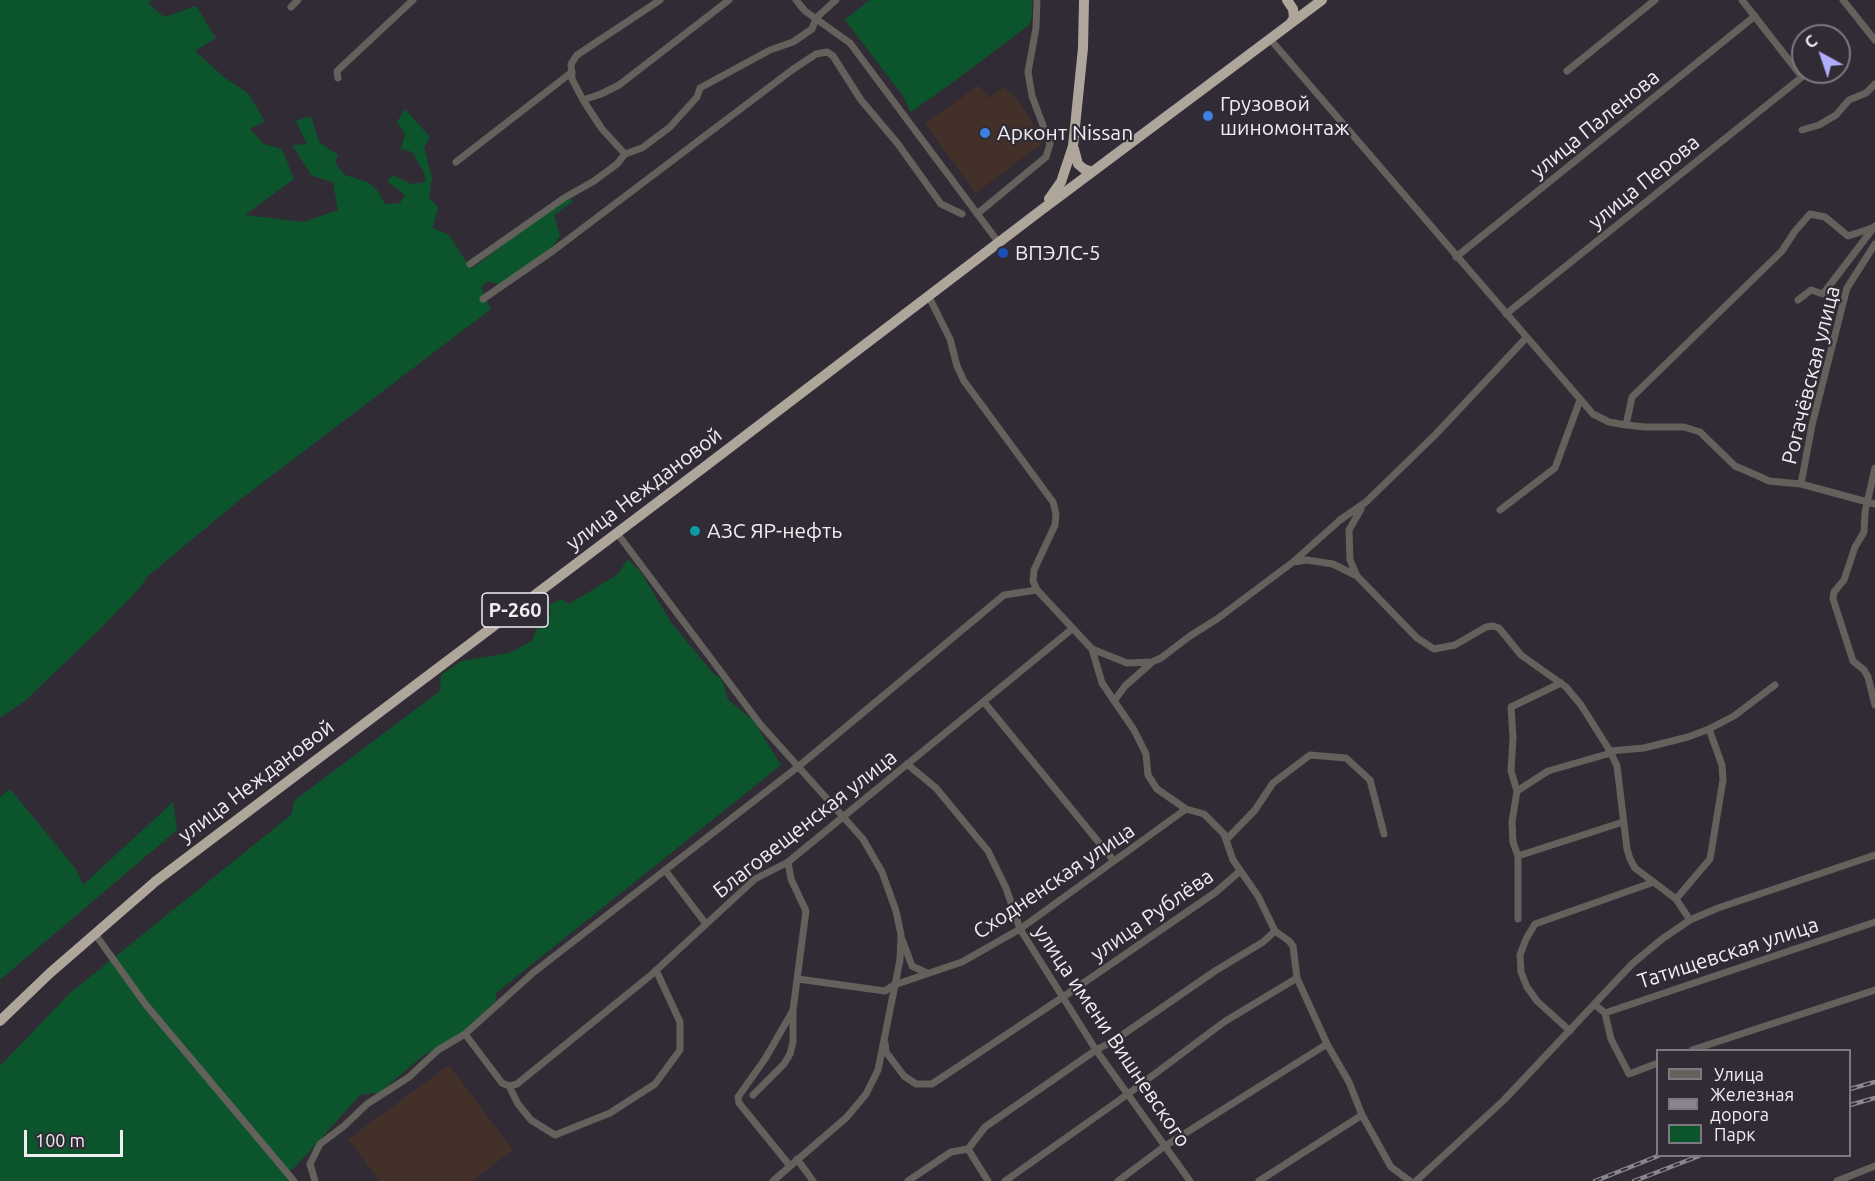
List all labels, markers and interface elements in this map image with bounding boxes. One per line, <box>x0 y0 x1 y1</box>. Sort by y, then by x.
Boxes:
north arrow <box>1791 24 1851 84</box>
text: С <box>1801 32 1820 52</box>
street label: улица Паленова <box>1526 64 1664 184</box>
place label: Грузовой шиномонтаж <box>1220 91 1350 141</box>
marker: Грузовой шиномонтаж <box>1201 109 1215 123</box>
place label: Арконт Nissan <box>997 120 1133 146</box>
marker: Арконт Nissan <box>978 126 992 140</box>
street label: улица Перова <box>1583 130 1705 234</box>
place label: ВПЭЛС-5 <box>1015 240 1100 266</box>
marker: ВПЭЛС-5 <box>996 246 1010 260</box>
street label: Рогачёвская улица <box>1777 283 1845 467</box>
street label: улица Неждановой <box>561 422 727 556</box>
place label: АЗС ЯР-нефть <box>707 518 842 544</box>
marker: АЗС ЯР-нефть <box>688 524 702 538</box>
road number: Р-260 <box>482 593 548 627</box>
street label: улица Неждановой <box>173 714 339 848</box>
street label: Благовещенская улица <box>708 745 902 903</box>
street label: Сходненская улица <box>969 818 1139 944</box>
street label: улица Рублёва <box>1086 863 1218 967</box>
street label: Татищевская улица <box>1634 912 1822 994</box>
street label: улица имени Вишневского <box>1028 920 1196 1152</box>
legend <box>1656 1049 1851 1157</box>
text: Улица <box>1714 1064 1764 1084</box>
text: Железная дорога <box>1710 1084 1794 1124</box>
scale bar <box>27 1118 126 1156</box>
text: Парк <box>1714 1124 1755 1144</box>
text: 100 m <box>35 1130 85 1150</box>

